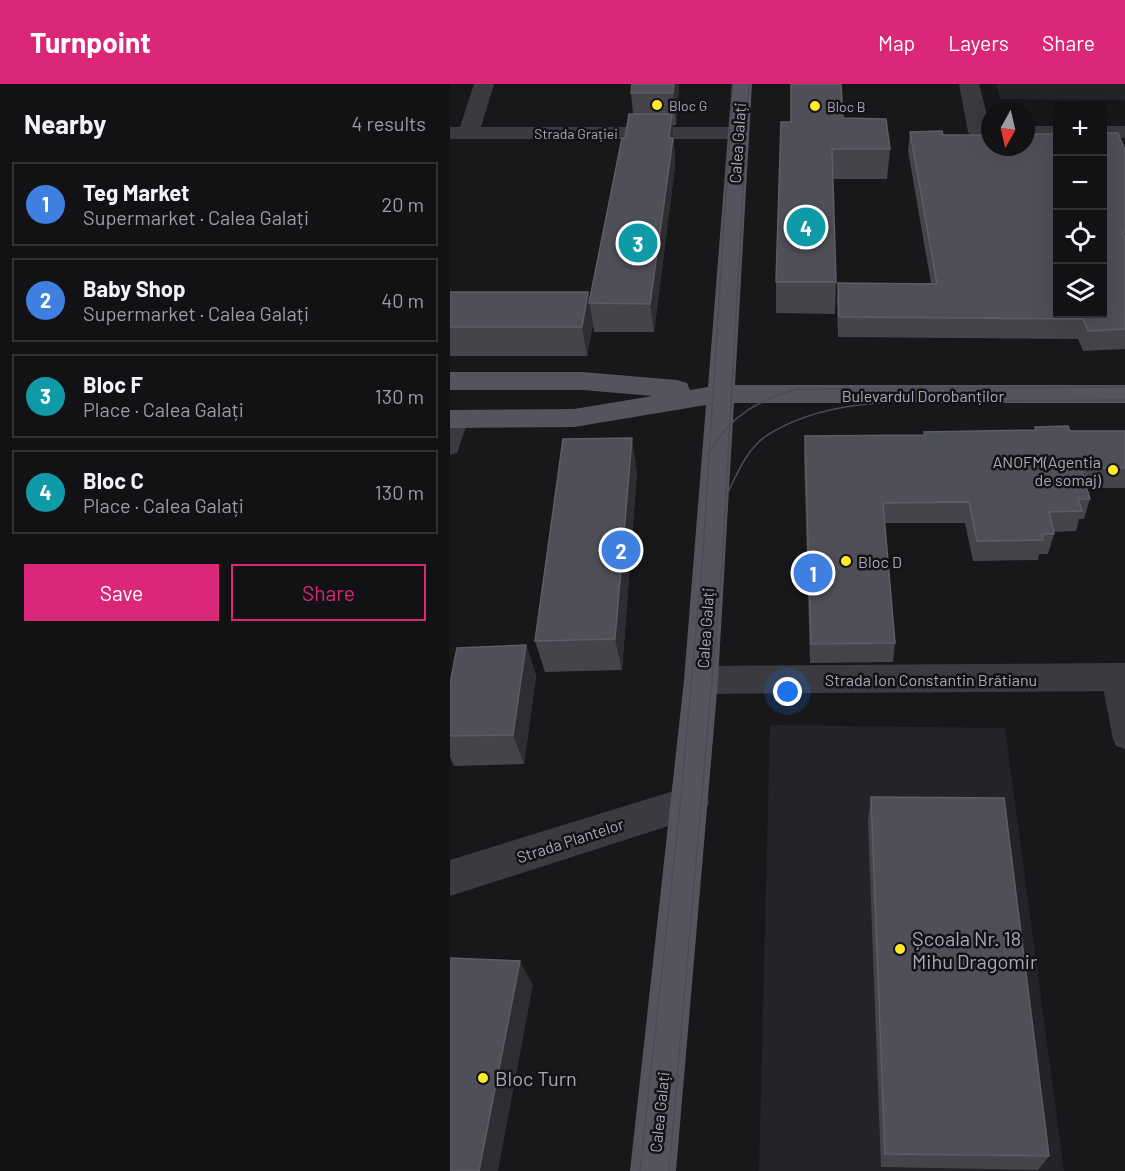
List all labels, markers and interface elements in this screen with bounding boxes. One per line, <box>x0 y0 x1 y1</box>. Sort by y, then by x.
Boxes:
text: Turnpoint <box>30 25 151 59</box>
text: Map <box>878 30 915 55</box>
text: Layers <box>948 30 1009 55</box>
text: Share <box>1042 30 1095 55</box>
place label: Bloc G <box>669 97 707 114</box>
marker: Bloc G <box>650 98 664 112</box>
place label: Bloc B <box>827 98 866 115</box>
marker: Bloc B <box>808 99 822 113</box>
street label: Calea Galați <box>725 102 749 184</box>
north arrow <box>981 102 1035 156</box>
map controls <box>1053 102 1107 318</box>
button: + <box>1053 102 1107 156</box>
text: Nearby <box>24 108 106 139</box>
text: 4 results <box>351 111 426 135</box>
street label: Strada Grației <box>534 125 618 142</box>
button: − <box>1053 156 1107 210</box>
text: Teg Market <box>83 179 189 205</box>
text: 1 <box>42 192 49 216</box>
text: 20 m <box>381 192 424 216</box>
pin: 4 <box>786 204 826 250</box>
text: Supermarket · Calea Galați <box>83 205 309 229</box>
button: locate <box>1053 210 1107 264</box>
pin: 3 <box>618 220 657 266</box>
button: layers <box>1053 264 1107 318</box>
text: Baby Shop <box>83 275 185 301</box>
text: 2 <box>40 288 51 312</box>
text: 40 m <box>381 288 424 312</box>
text: Supermarket · Calea Galați <box>83 301 309 325</box>
text: Bloc F <box>83 371 143 397</box>
text: 3 <box>40 384 51 408</box>
text: 130 m <box>375 384 424 408</box>
street label: Bulevardul Dorobanților <box>842 386 1004 405</box>
text: Place · Calea Galați <box>83 397 244 421</box>
place label: ANOFM(Agentia de somaj) <box>993 452 1102 489</box>
marker: ANOFM(Agentia de somaj) <box>1106 463 1120 477</box>
text: Bloc C <box>83 467 144 493</box>
text: 4 <box>39 480 52 504</box>
text: 130 m <box>375 480 424 504</box>
text: Place · Calea Galați <box>83 493 244 517</box>
pin: 2 <box>602 528 640 572</box>
pin: 1 <box>794 550 832 596</box>
place label: Bloc D <box>858 552 902 571</box>
marker: Bloc D <box>839 554 853 568</box>
button: Save <box>24 564 219 621</box>
button: Share <box>231 564 426 621</box>
street label: Calea Galați <box>693 587 717 669</box>
street label: Strada Ion Constantin Brătianu <box>825 670 1037 689</box>
your location <box>773 677 802 706</box>
street label: Strada Plantelor <box>514 814 626 866</box>
place label: Școala Nr. 18 Mihu Dragomir <box>912 926 1037 973</box>
marker: Școala Nr. 18 Mihu Dragomir <box>893 942 907 956</box>
place label: Bloc Turn <box>495 1066 577 1090</box>
marker: Bloc Turn <box>476 1071 490 1085</box>
street label: Calea Galați <box>645 1071 673 1153</box>

